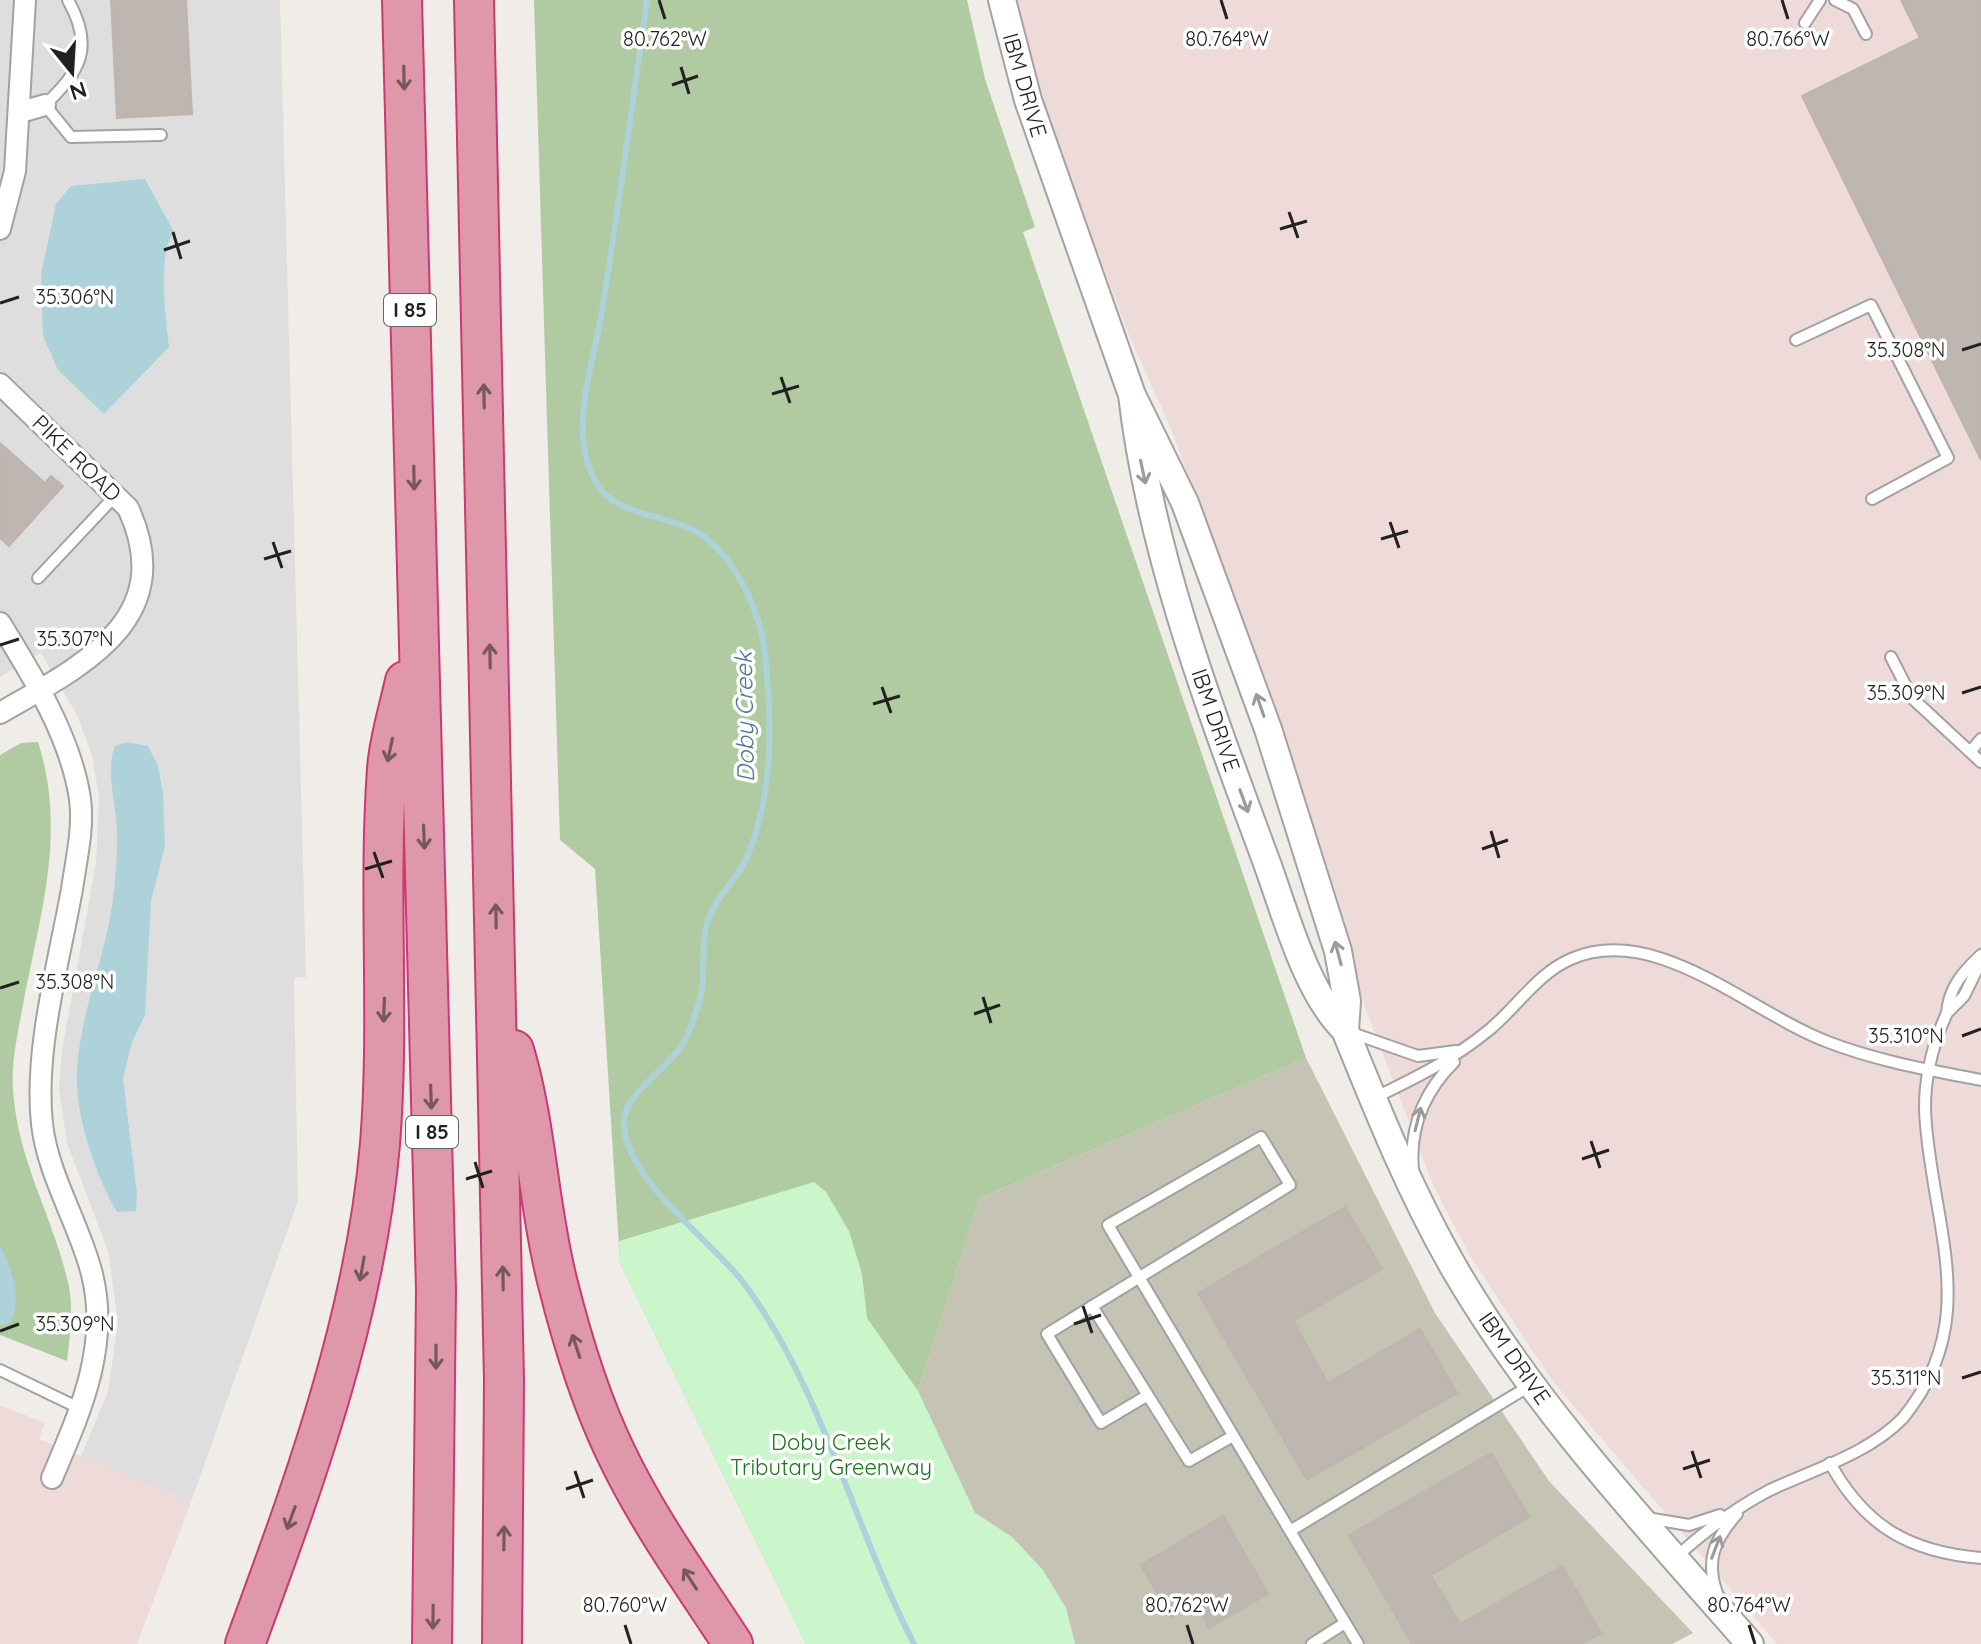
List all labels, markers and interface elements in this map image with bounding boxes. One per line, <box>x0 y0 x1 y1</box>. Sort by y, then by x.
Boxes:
text: 80.762°W <box>623 26 707 51</box>
text: 80.764°W <box>1185 26 1269 51</box>
text: 80.766°W <box>1746 26 1830 51</box>
street label: IBM DRIVE <box>997 30 1053 140</box>
north arrow <box>32 32 112 112</box>
one-way arrow <box>396 64 412 91</box>
text: N <box>66 75 90 107</box>
text: 35.306°N <box>36 284 114 309</box>
road number: I 85 <box>384 294 436 326</box>
text: 35.308°N <box>1867 337 1945 362</box>
one-way arrow <box>476 383 492 410</box>
street label: PIKE ROAD <box>27 409 127 507</box>
one-way arrow <box>1136 459 1151 484</box>
one-way arrow <box>407 464 422 491</box>
text: 35.307°N <box>36 626 114 651</box>
one-way arrow <box>482 643 497 670</box>
water label: Doby Creek <box>728 649 760 783</box>
street label: IBM DRIVE <box>1185 665 1247 775</box>
text: 35.309°N <box>1866 680 1946 705</box>
one-way arrow <box>1252 693 1266 718</box>
one-way arrow <box>382 737 397 763</box>
one-way arrow <box>1238 788 1252 812</box>
one-way arrow <box>416 823 431 850</box>
one-way arrow <box>488 903 503 930</box>
one-way arrow <box>1329 941 1344 967</box>
text: 35.308°N <box>36 969 114 994</box>
one-way arrow <box>376 996 391 1023</box>
text: 35.310°N <box>1868 1023 1944 1048</box>
one-way arrow <box>423 1083 438 1110</box>
one-way arrow <box>1412 1106 1427 1132</box>
road number: I 85 <box>406 1116 458 1148</box>
one-way arrow <box>354 1255 369 1281</box>
one-way arrow <box>495 1265 510 1292</box>
street label: IBM DRIVE <box>1473 1306 1557 1410</box>
text: 35.309°N <box>35 1311 115 1336</box>
one-way arrow <box>568 1334 583 1359</box>
one-way arrow <box>428 1343 444 1370</box>
text: 35.311°N <box>1871 1365 1941 1390</box>
park label: Doby Creek Tributary Greenway <box>730 1428 932 1481</box>
one-way arrow <box>283 1505 297 1530</box>
one-way arrow <box>496 1525 512 1552</box>
one-way arrow <box>1710 1535 1724 1560</box>
one-way arrow <box>682 1568 699 1590</box>
text: 80.760°W <box>583 1592 667 1617</box>
text: 80.762°W <box>1145 1592 1229 1617</box>
text: 80.764°W <box>1707 1592 1791 1617</box>
one-way arrow <box>425 1603 440 1630</box>

